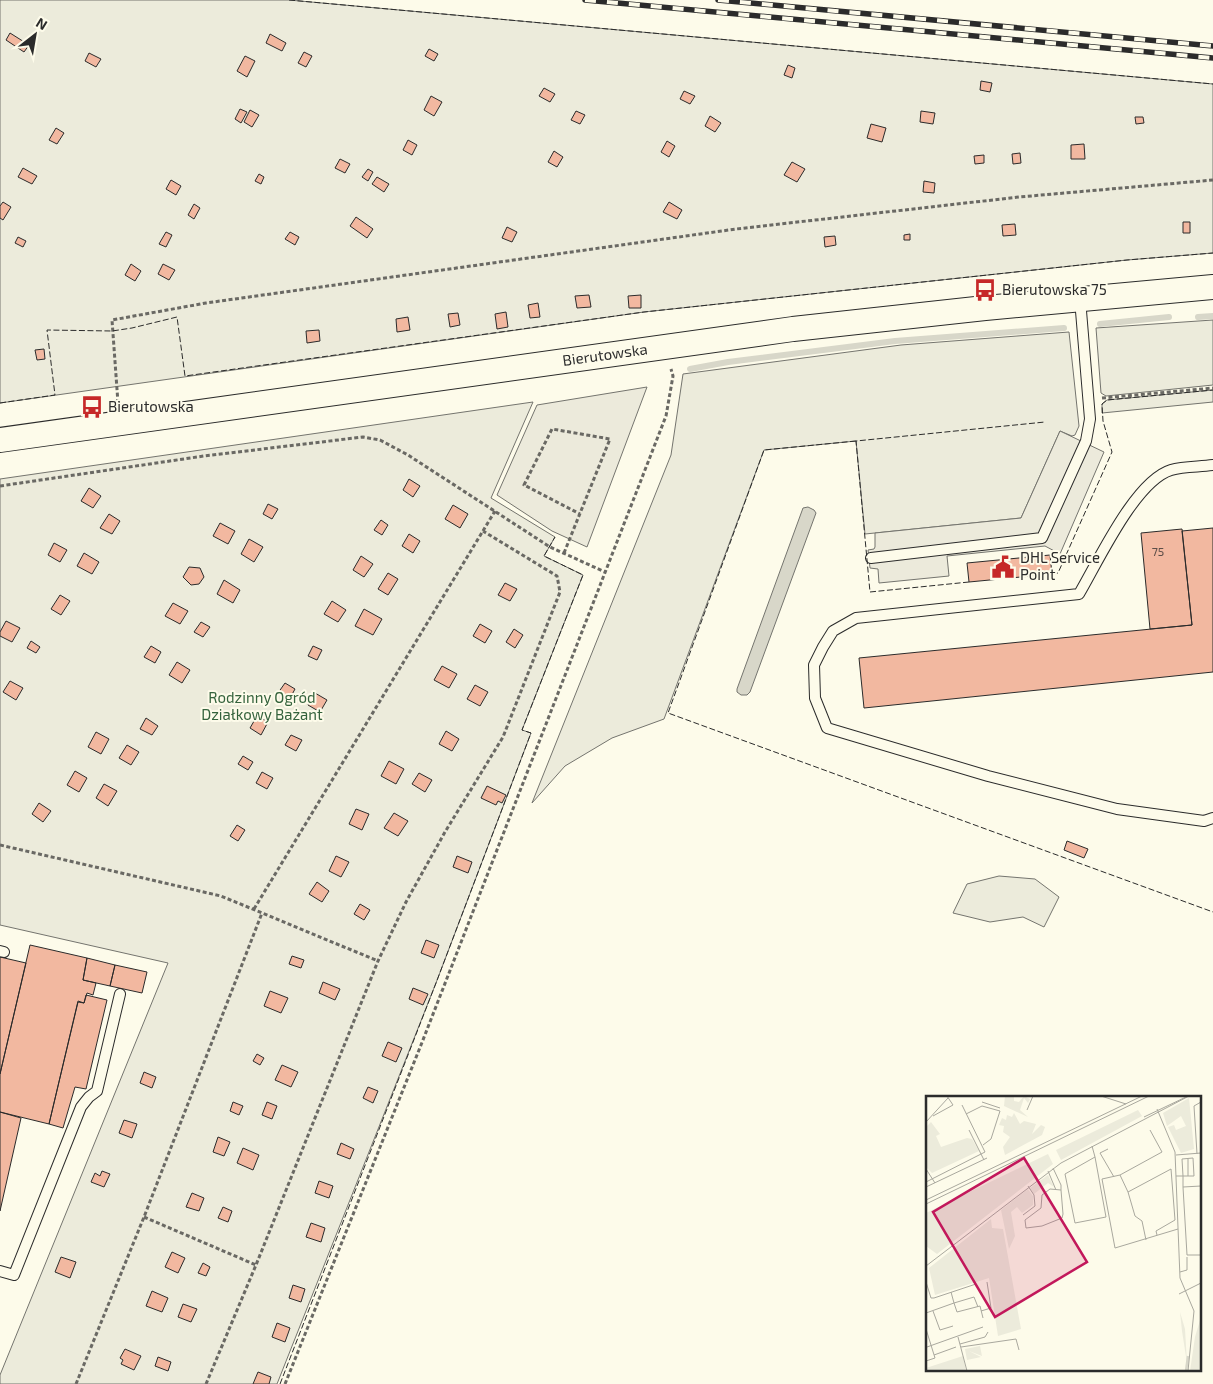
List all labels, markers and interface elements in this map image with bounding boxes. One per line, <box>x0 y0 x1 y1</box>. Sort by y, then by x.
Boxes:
north arrow <box>10 10 60 60</box>
text: N <box>33 14 51 33</box>
bus stop icon: Bierutowska 75 <box>972 277 998 303</box>
place label: Bierutowska 75 <box>1002 280 1107 298</box>
street label: Bierutowska <box>561 339 649 369</box>
bus stop icon: Bierutowska <box>79 394 105 420</box>
place label: Bierutowska <box>108 397 194 415</box>
house number: 75 <box>1152 544 1164 558</box>
place label: DHL Service Point <box>1020 548 1100 583</box>
public building icon: DHL Service Point <box>990 554 1016 580</box>
park label: Rodzinny Ogród Działkowy Bażant <box>201 688 323 723</box>
inset map <box>926 1096 1200 1372</box>

